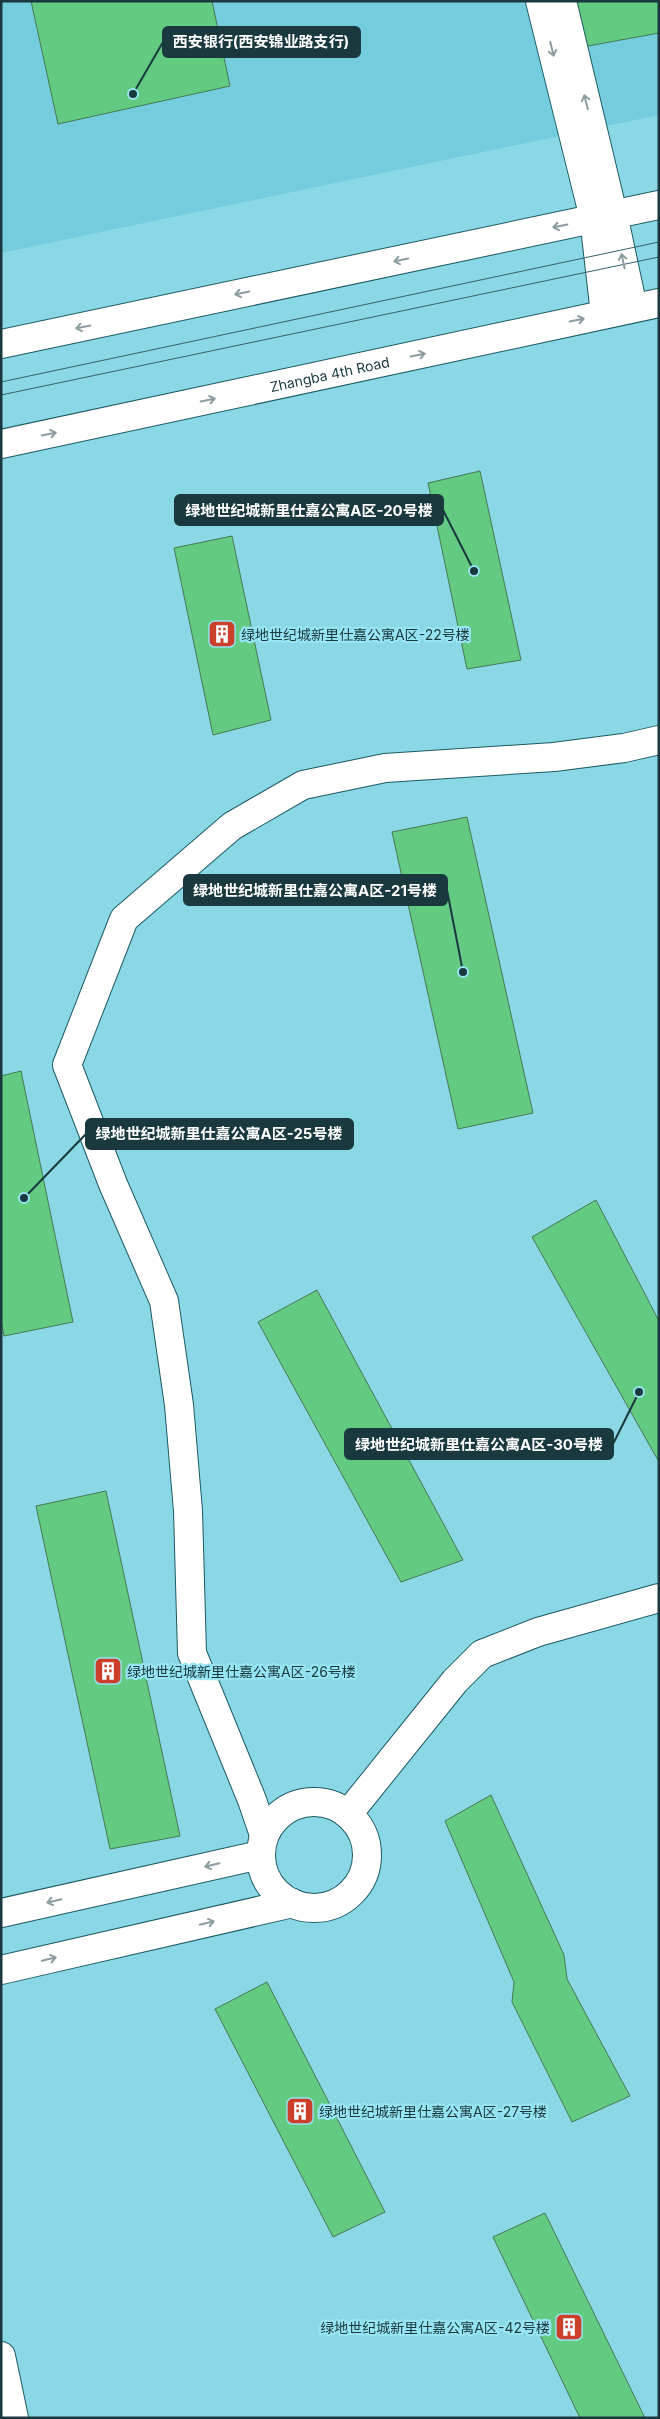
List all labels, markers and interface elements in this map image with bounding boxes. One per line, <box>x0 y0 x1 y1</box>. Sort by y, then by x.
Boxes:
callout: 西安银行(西安锦业路支行) <box>163 27 360 57</box>
text: 西安银行(西安锦业路支行) <box>173 32 349 51</box>
one-way arrow <box>547 40 557 56</box>
one-way arrow <box>581 95 590 111</box>
one-way arrow <box>552 222 568 231</box>
one-way arrow <box>618 253 627 269</box>
one-way arrow <box>393 255 409 265</box>
one-way arrow <box>234 289 250 298</box>
one-way arrow <box>568 315 584 325</box>
one-way arrow <box>75 323 91 332</box>
one-way arrow <box>410 349 426 359</box>
street label: Zhangba 4th Road <box>268 353 391 395</box>
one-way arrow <box>199 395 215 404</box>
one-way arrow <box>40 429 56 438</box>
callout: 绿地世纪城新里仕嘉公寓A区-20号楼 <box>175 495 443 525</box>
text: 绿地世纪城新里仕嘉公寓A区-20号楼 <box>185 501 433 520</box>
building icon: 绿地世纪城新里仕嘉公寓A区-22号楼 <box>207 619 237 649</box>
place label: 绿地世纪城新里仕嘉公寓A区-22号楼 <box>241 626 470 643</box>
callout: 绿地世纪城新里仕嘉公寓A区-21号楼 <box>184 875 447 905</box>
text: 绿地世纪城新里仕嘉公寓A区-21号楼 <box>193 881 437 900</box>
callout: 绿地世纪城新里仕嘉公寓A区-25号楼 <box>86 1119 353 1149</box>
text: 绿地世纪城新里仕嘉公寓A区-25号楼 <box>96 1124 342 1143</box>
callout: 绿地世纪城新里仕嘉公寓A区-30号楼 <box>345 1429 613 1459</box>
text: 绿地世纪城新里仕嘉公寓A区-30号楼 <box>355 1435 603 1454</box>
building icon: 绿地世纪城新里仕嘉公寓A区-26号楼 <box>93 1656 123 1686</box>
place label: 绿地世纪城新里仕嘉公寓A区-26号楼 <box>127 1663 356 1680</box>
one-way arrow <box>205 1861 221 1870</box>
one-way arrow <box>46 1897 62 1906</box>
one-way arrow <box>199 1918 215 1927</box>
one-way arrow <box>40 1954 56 1963</box>
building icon: 绿地世纪城新里仕嘉公寓A区-27号楼 <box>285 2096 315 2126</box>
place label: 绿地世纪城新里仕嘉公寓A区-27号楼 <box>319 2103 547 2120</box>
building icon: 绿地世纪城新里仕嘉公寓A区-42号楼 <box>554 2312 584 2342</box>
place label: 绿地世纪城新里仕嘉公寓A区-42号楼 <box>320 2319 550 2336</box>

